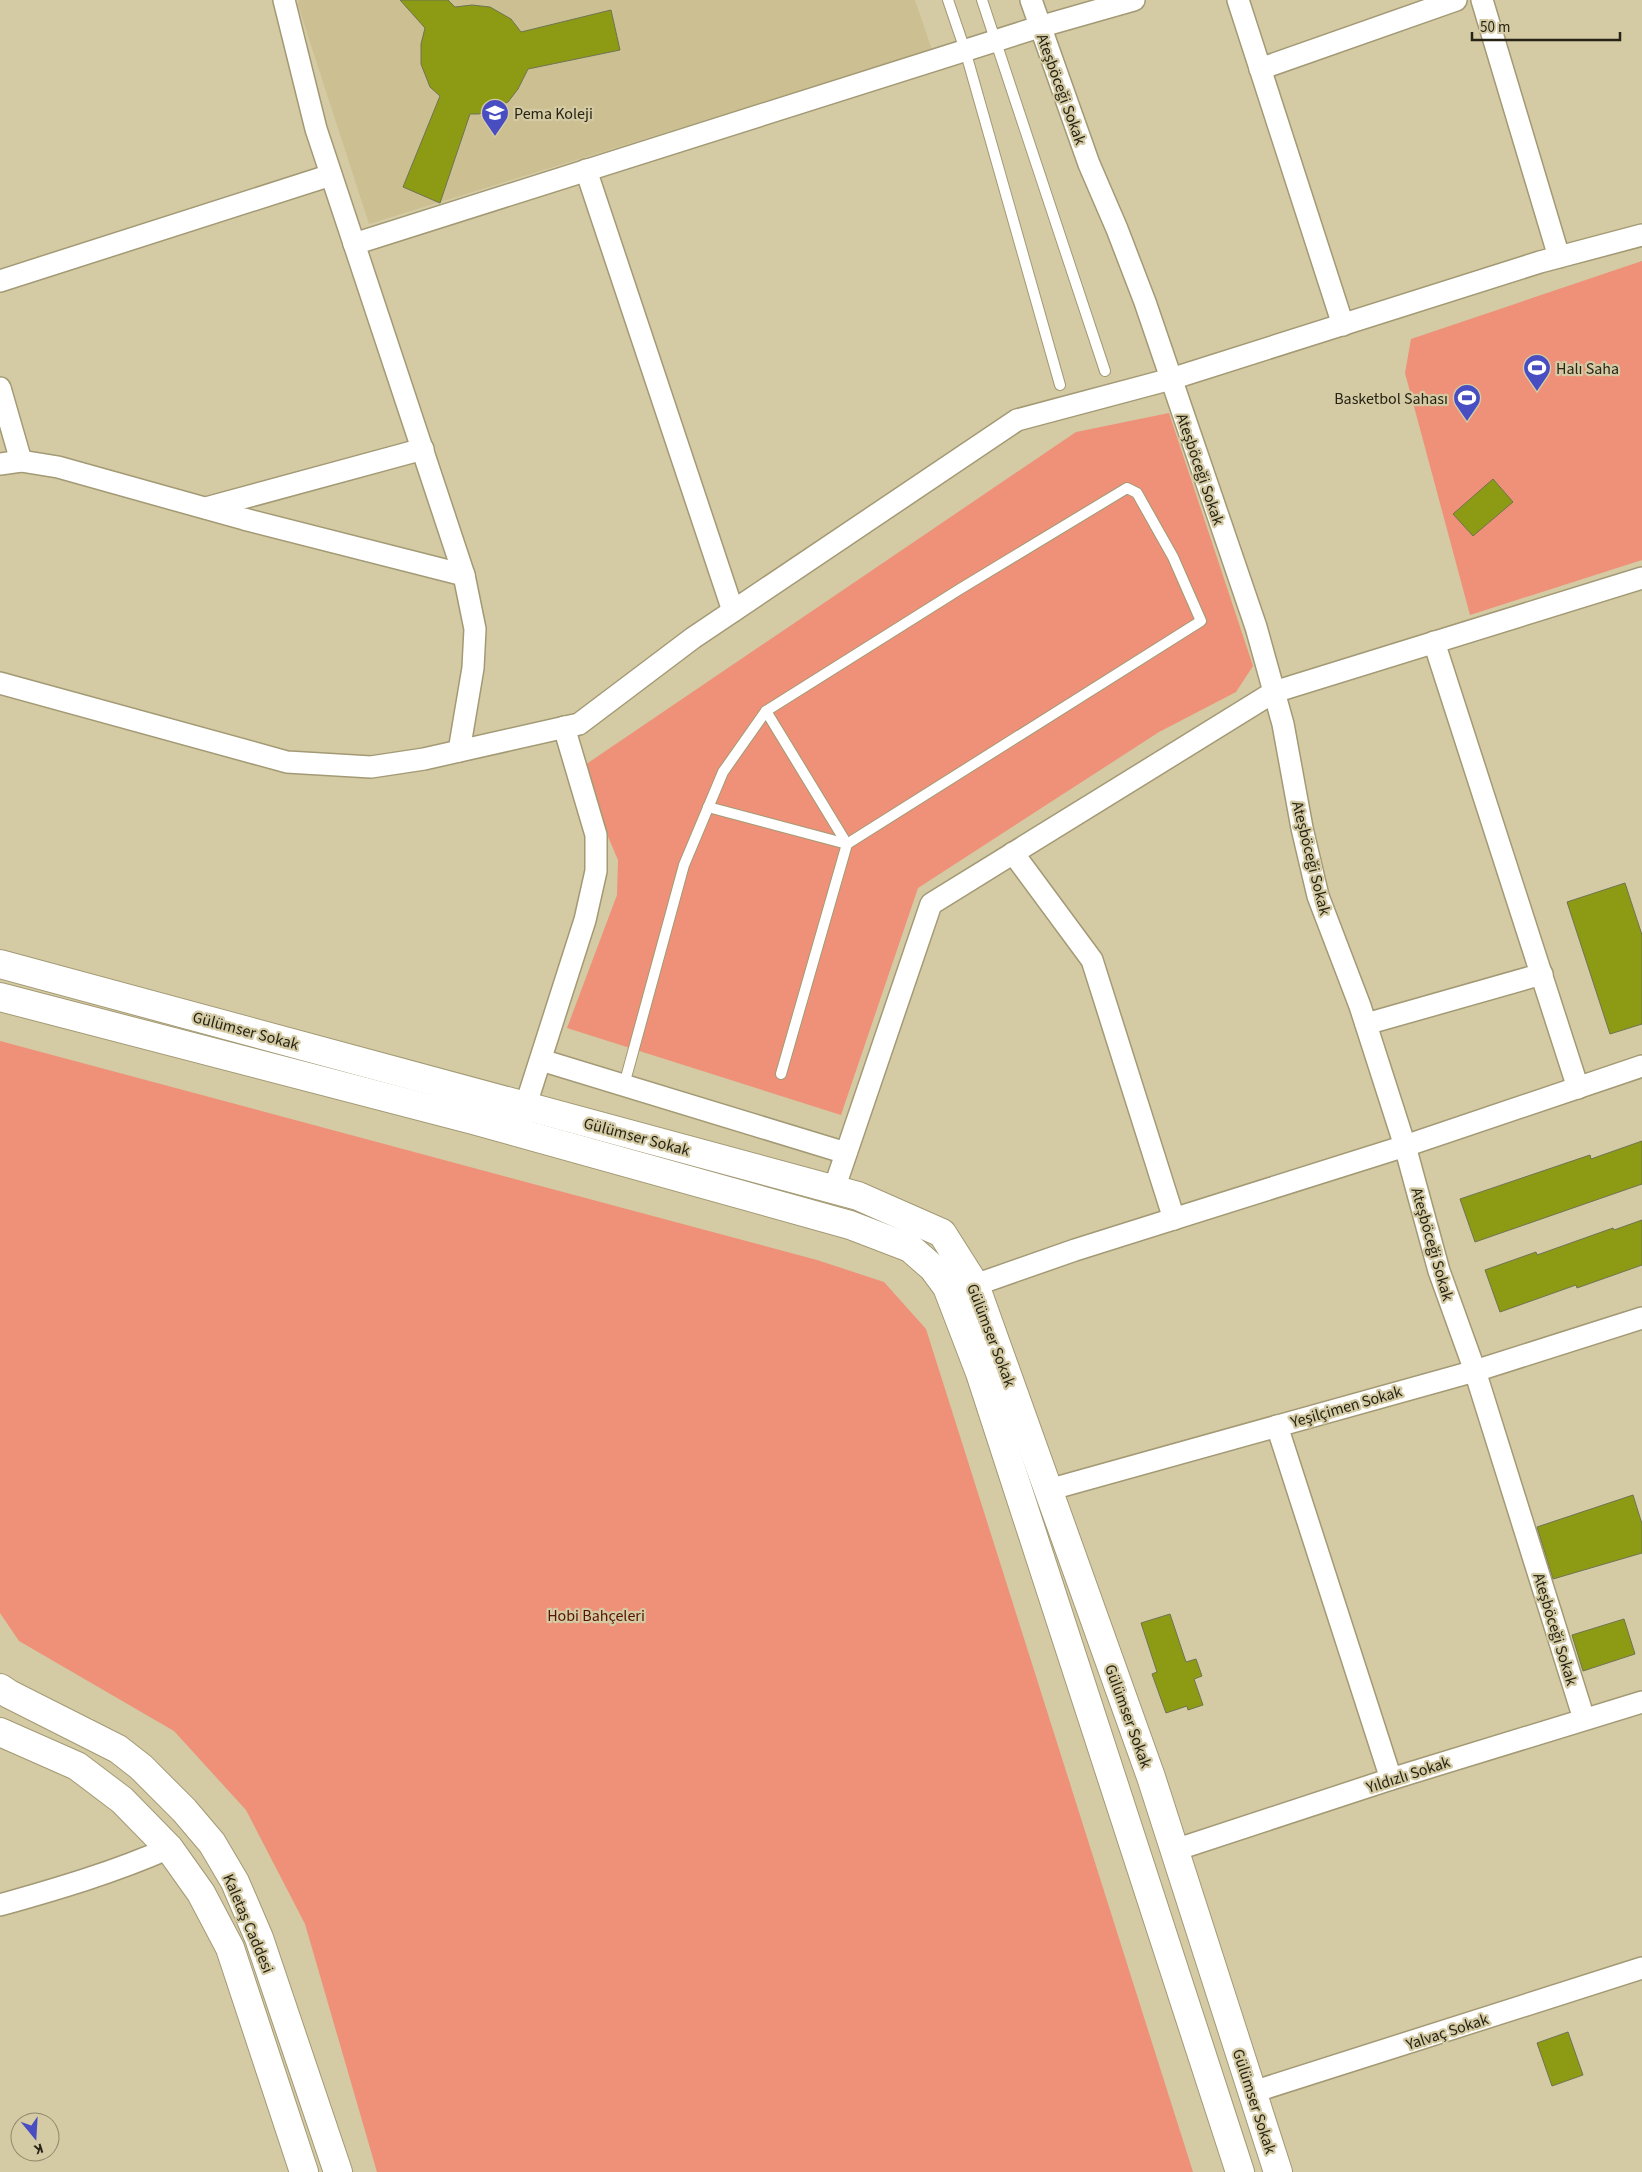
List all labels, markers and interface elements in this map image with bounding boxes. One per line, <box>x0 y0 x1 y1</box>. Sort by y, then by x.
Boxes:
scale bar <box>1472 10 1620 42</box>
text: 50 m <box>1480 17 1510 38</box>
street label: Ateşböceği Sokak <box>1031 31 1091 148</box>
school or university icon: Pema Koleji <box>480 98 510 137</box>
place label: Pema Koleji <box>514 103 593 125</box>
sports icon: Halı Saha <box>1522 353 1552 392</box>
place label: Halı Saha <box>1556 358 1619 380</box>
sports icon: Basketbol Sahası <box>1452 383 1482 422</box>
place label: Basketbol Sahası <box>1334 388 1448 410</box>
street label: Ateşböceği Sokak <box>1171 411 1229 528</box>
street label: Ateşböceği Sokak <box>1286 799 1336 918</box>
street label: Gülümser Sokak <box>190 1006 301 1056</box>
street label: Gülümser Sokak <box>581 1112 692 1162</box>
street label: Ateşböceği Sokak <box>1405 1185 1459 1303</box>
street label: Gülümser Sokak <box>961 1281 1021 1390</box>
street label: Yeşilçimen Sokak <box>1287 1381 1405 1434</box>
street label: Ateşböceği Sokak <box>1527 1570 1583 1688</box>
park label: Hobi Bahçeleri <box>547 1605 645 1627</box>
street label: Gülümser Sokak <box>1099 1661 1157 1771</box>
street label: Yıldızlı Sokak <box>1363 1751 1453 1799</box>
street label: Kaletaş Caddesi <box>217 1870 279 1976</box>
street label: Yalvaç Sokak <box>1402 2008 1491 2056</box>
street label: Gülümser Sokak <box>1227 2046 1281 2157</box>
north arrow <box>10 2112 60 2162</box>
text: K <box>31 2138 46 2159</box>

